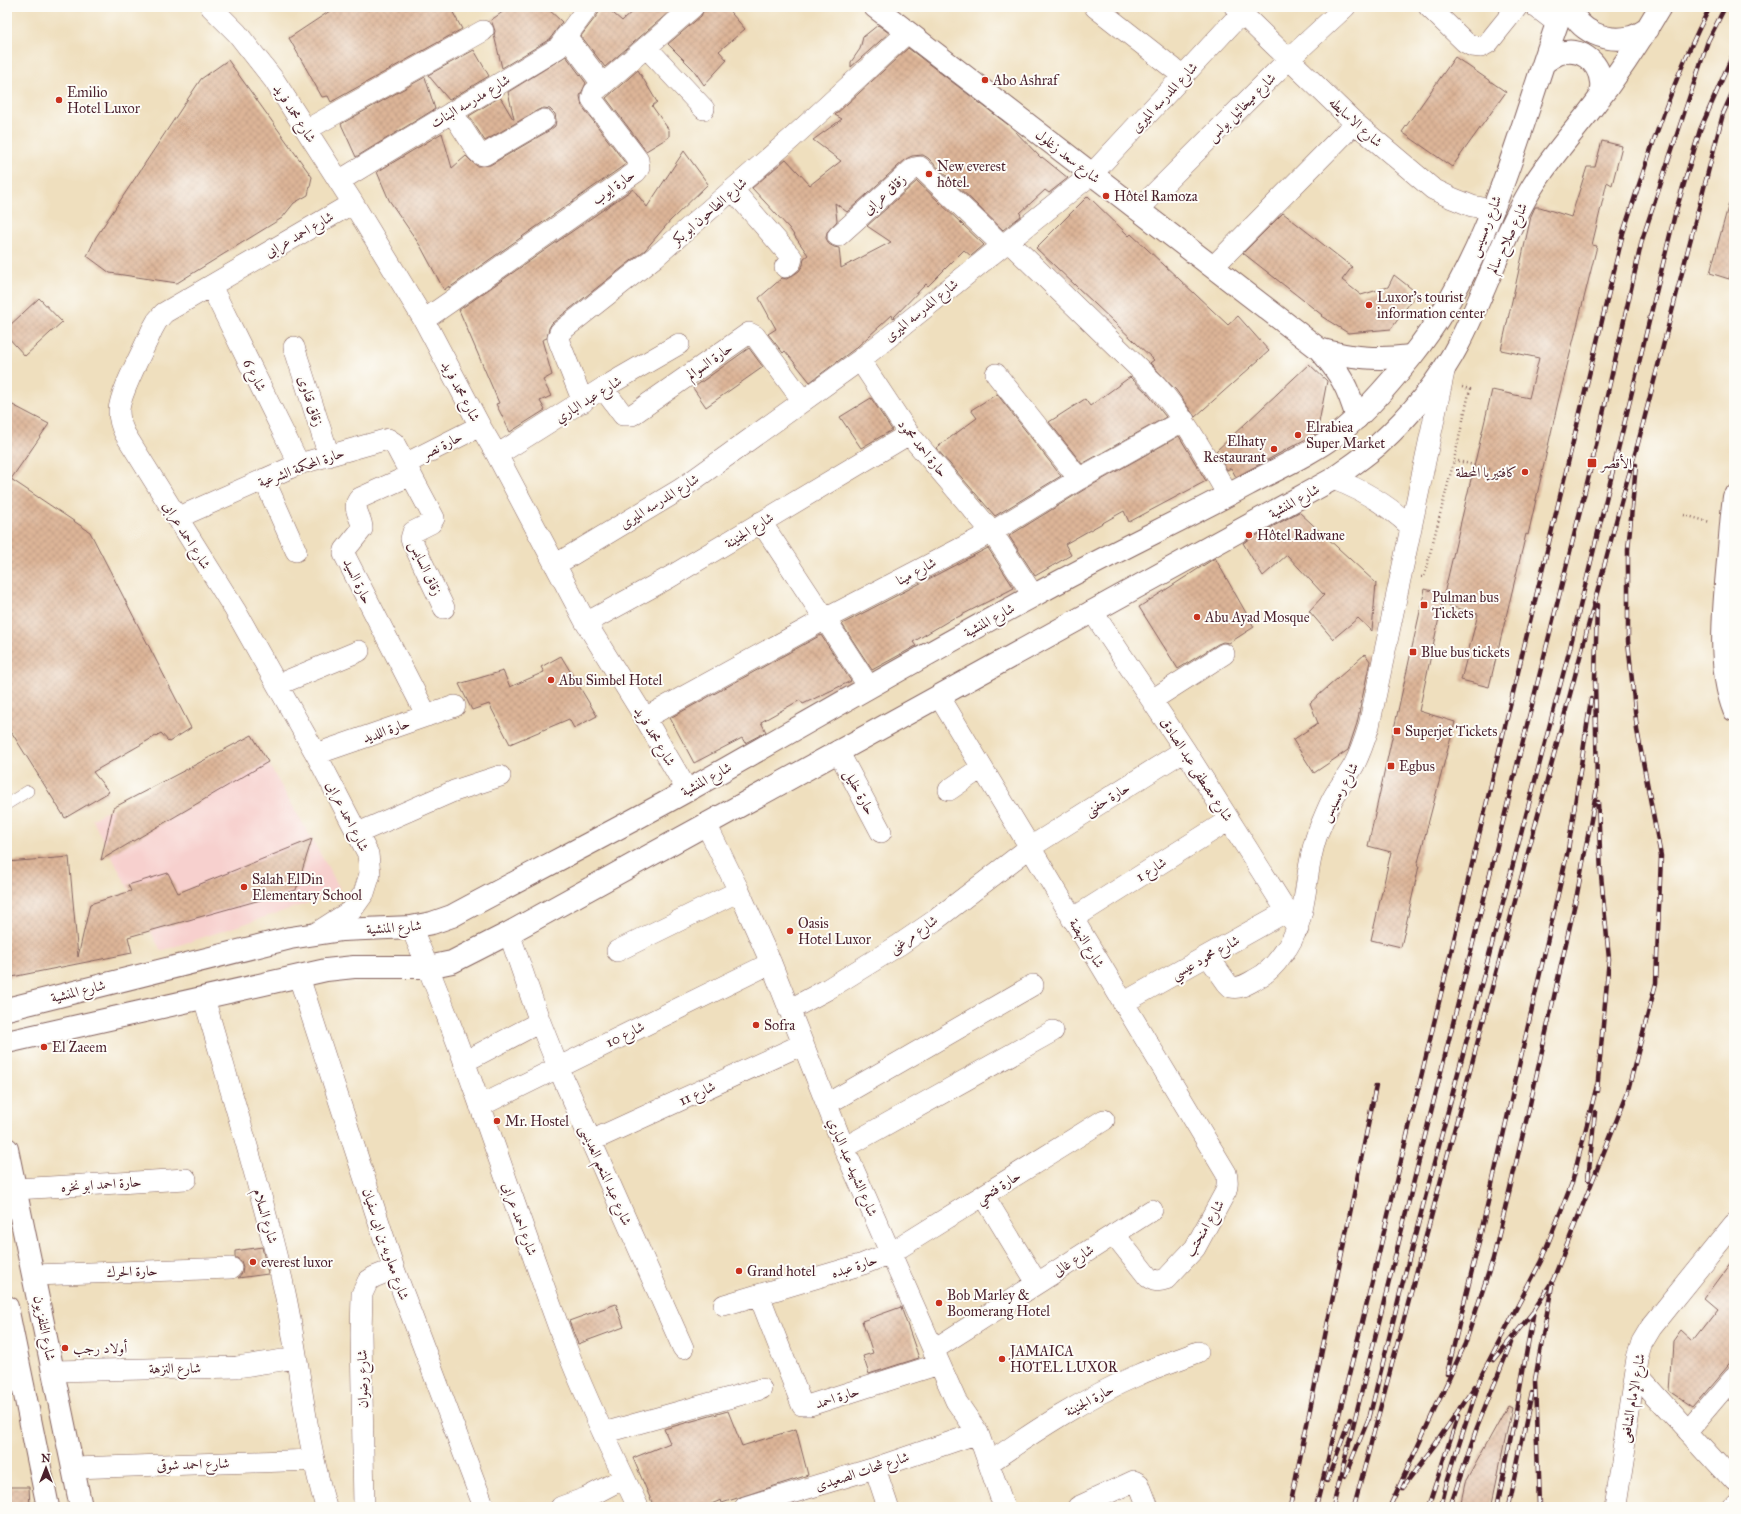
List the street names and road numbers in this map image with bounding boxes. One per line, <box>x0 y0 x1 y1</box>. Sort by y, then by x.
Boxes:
street label: شارع المدرسه الميرى <box>1127 59 1204 138</box>
street label: شارع ميخائيل بولس <box>1203 69 1282 147</box>
street label: شارع مدرسه البنات <box>427 71 515 134</box>
street label: شارع محمد فريد <box>267 81 320 147</box>
street label: شارع الاسايطه <box>1323 94 1386 153</box>
street label: شارع سعد زغلول <box>1030 126 1104 189</box>
street label: حارة ايوب <box>588 166 638 209</box>
street label: زقاق عرابى <box>859 171 910 219</box>
street label: شارع الطاحون ابو بكر <box>667 174 752 252</box>
street label: شارع رمسيس <box>1465 193 1508 261</box>
street label: شارع صلاح سالم <box>1484 200 1535 278</box>
street label: شارع احمد عرابى <box>262 208 338 264</box>
street label: شارع المدرسه الميرى <box>881 275 964 348</box>
street label: حارة السوالم <box>683 339 738 387</box>
street label: شارع 6 <box>236 356 270 396</box>
street label: شارع محمد فريد <box>435 358 484 426</box>
street label: شارع عبد الباري <box>552 372 626 429</box>
street label: زقاق قناوى <box>294 374 327 429</box>
street label: حارة احمد محمود <box>894 416 951 481</box>
street label: حارة نصر <box>417 428 466 465</box>
street label: حارة المحكمة الشرعية <box>256 444 347 492</box>
street label: شارع المدرسه الميرى <box>617 470 704 535</box>
street label: شارع المنشية <box>1266 481 1324 525</box>
street label: شارع احمد عرابى <box>156 498 214 574</box>
street label: شارع الجنينة <box>722 509 779 555</box>
street label: زقاق السايس <box>405 538 446 599</box>
street label: شارع مينا <box>893 554 941 592</box>
street label: حارة السيد <box>339 556 376 607</box>
street label: شارع المنشية <box>961 600 1019 644</box>
street label: شارع محمد فريد <box>628 703 679 771</box>
street label: حارة اللديد <box>360 714 412 746</box>
street label: شارع مصطفى عبد الصادق <box>1154 714 1237 826</box>
street label: شارع المنشية <box>678 759 736 803</box>
street label: شارع رمسيس <box>1317 760 1365 826</box>
street label: حارة خليل <box>839 767 879 819</box>
street label: شارع احمد عرابى <box>320 778 373 856</box>
street label: حارة حفنى <box>1082 779 1134 821</box>
street label: شارع 1 <box>1133 853 1171 888</box>
street label: شارع مرغنى <box>886 911 943 960</box>
street label: شارع النهضة <box>1063 915 1108 973</box>
street label: شارع المنشية <box>366 917 423 941</box>
street label: شارع محمود عيسي <box>1168 932 1245 988</box>
street label: شارع المنشية <box>49 977 108 1009</box>
street label: شارع 10 <box>603 1018 649 1054</box>
street label: شارع 11 <box>676 1078 720 1112</box>
street label: شارع الشهيد عبد الباري <box>821 1115 881 1220</box>
street label: شارع عبد المنعم العديسى <box>571 1122 635 1230</box>
street label: حارة فتحي <box>973 1167 1026 1211</box>
street label: حارة احمد ابو نخره <box>60 1173 142 1196</box>
street label: شارع احمد عرابى <box>496 1180 541 1259</box>
street label: شارع معاويه بن ابى سفيان <box>356 1186 413 1303</box>
street label: شارع السلام <box>246 1187 282 1247</box>
street label: شارع امنحتب <box>1181 1197 1231 1261</box>
street label: شارع غالى <box>1049 1241 1099 1283</box>
street label: حارة عبده <box>829 1251 879 1282</box>
street label: حارة الحرك <box>106 1262 158 1281</box>
street label: شارع التلفزيون <box>27 1294 59 1363</box>
street label: شارع رضوان <box>353 1349 375 1408</box>
street label: شارع الإمام الشافعى <box>1616 1352 1653 1445</box>
street label: شارع النزهة <box>149 1360 201 1380</box>
street label: حارة الجنينة <box>1062 1381 1117 1420</box>
street label: حارة احمد <box>813 1382 861 1413</box>
street label: شارع شحات الصعيدى <box>813 1448 912 1498</box>
street label: شارع احمد شوقى <box>156 1455 230 1477</box>

